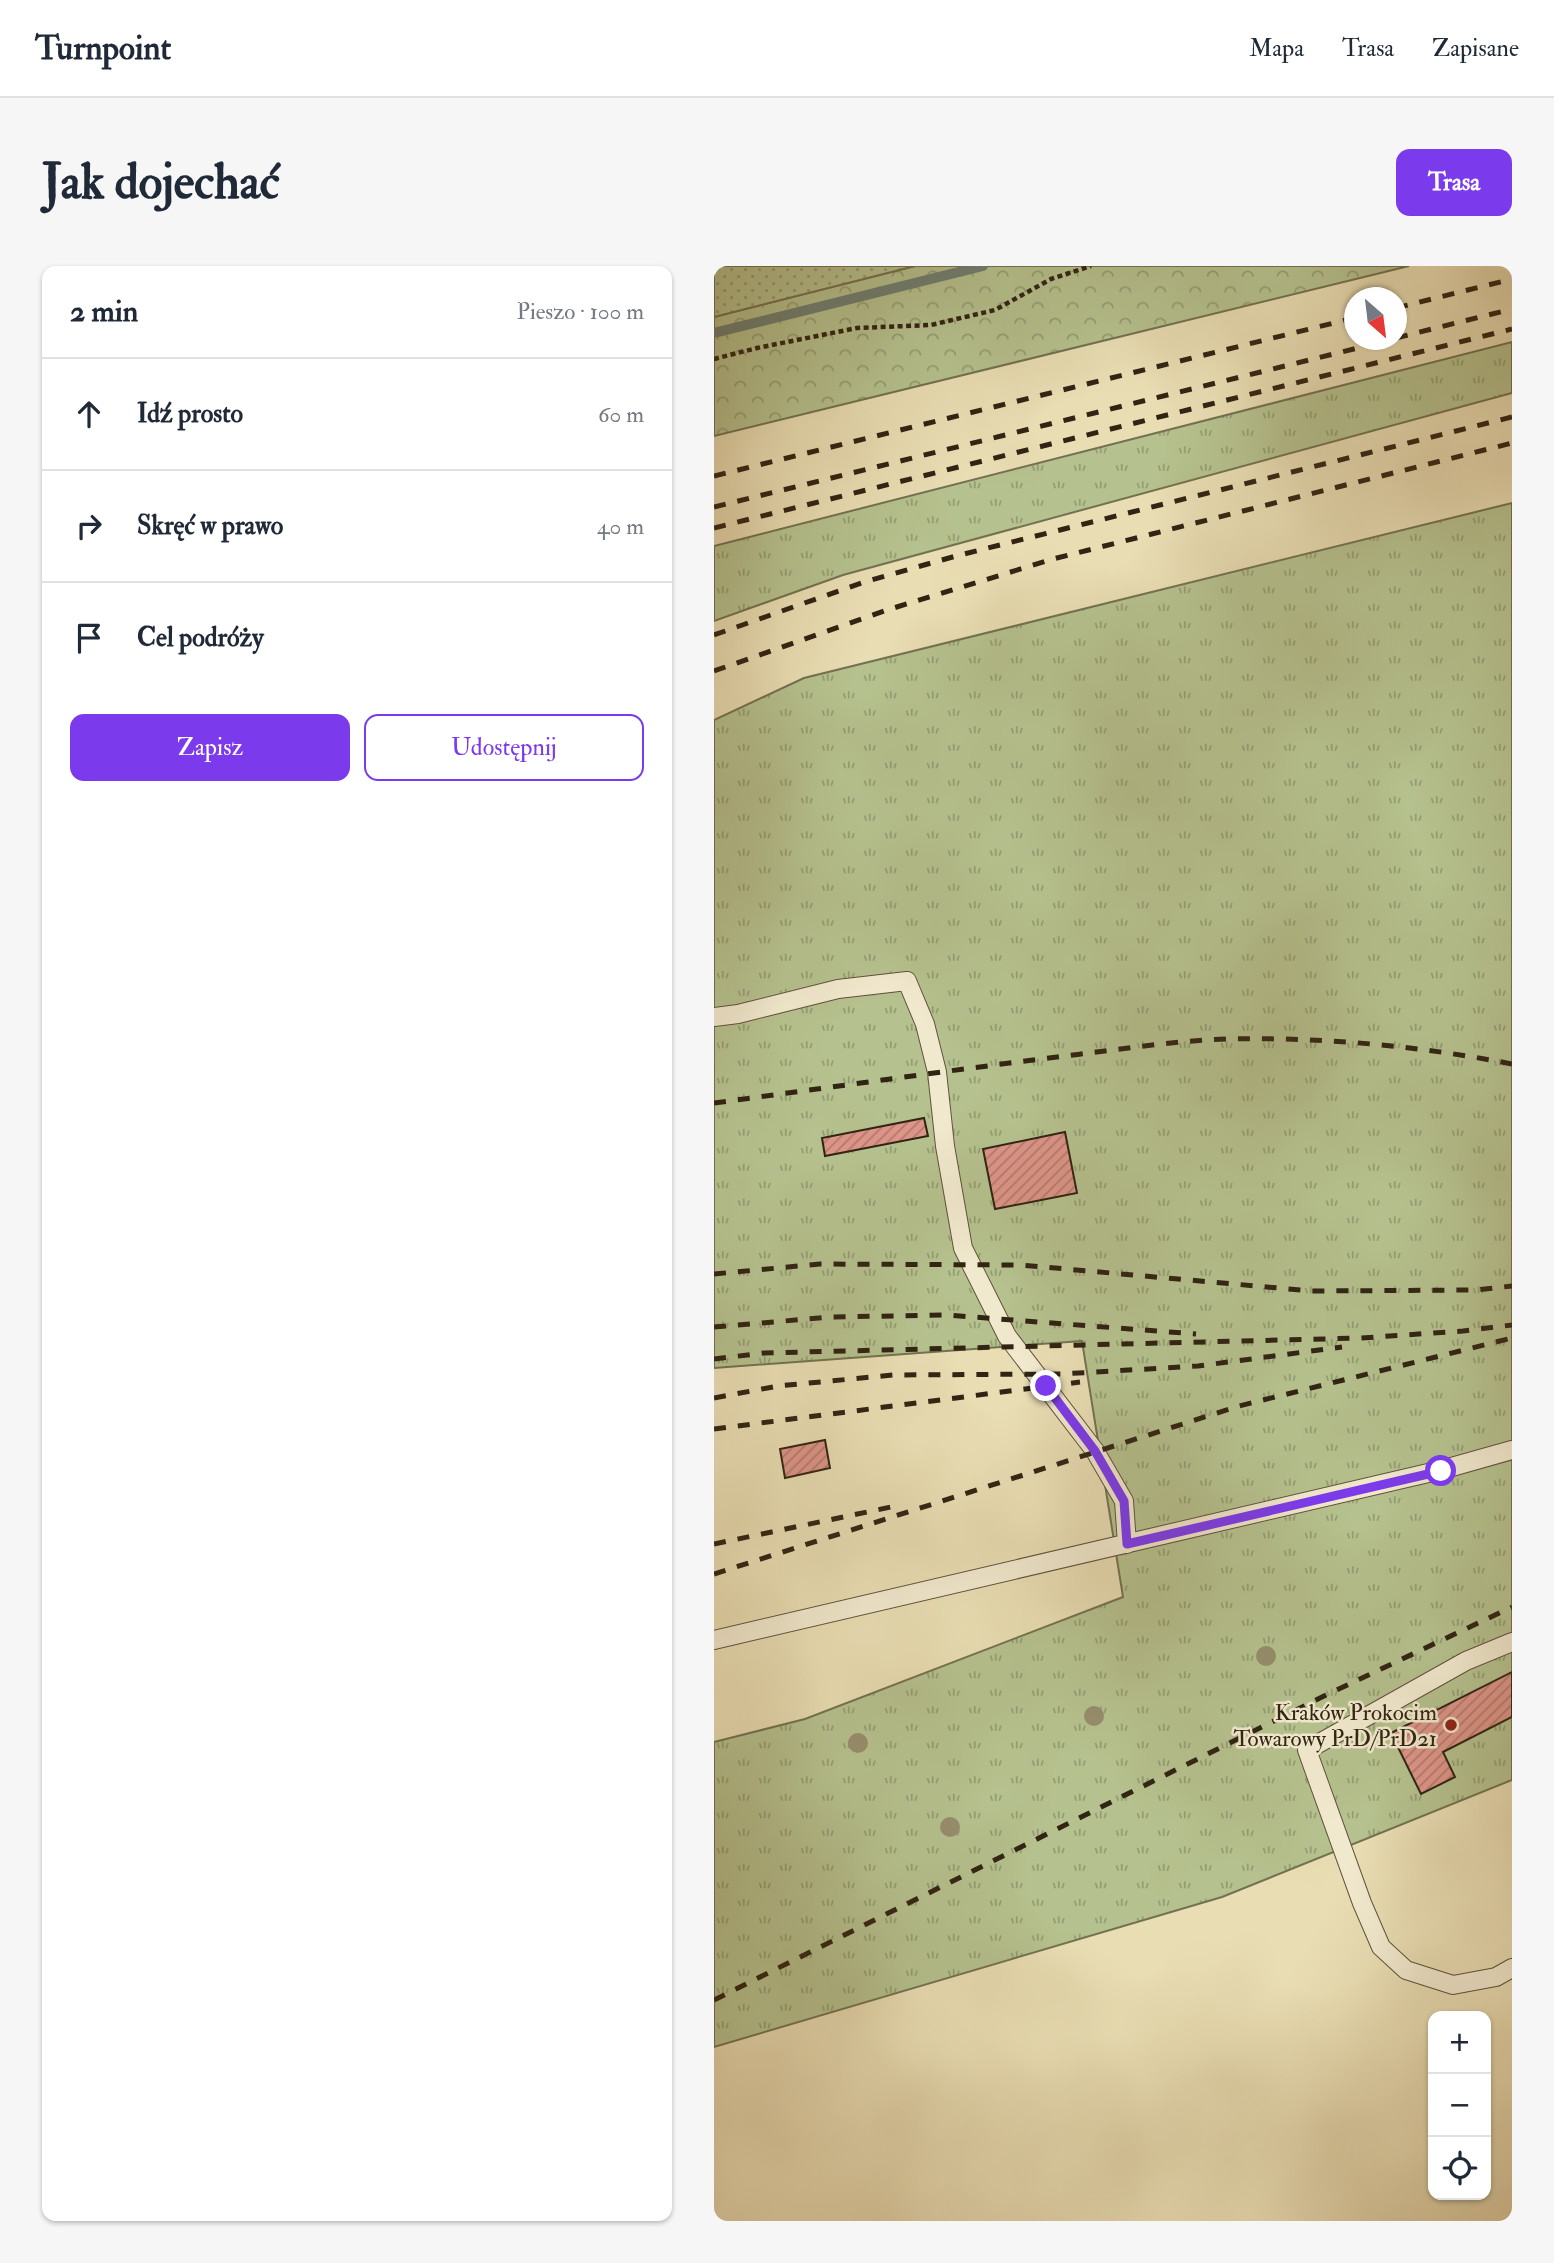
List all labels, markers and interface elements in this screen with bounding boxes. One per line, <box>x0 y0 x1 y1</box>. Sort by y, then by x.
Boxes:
text: Turnpoint <box>35 28 171 69</box>
text: Mapa <box>1249 33 1304 64</box>
text: Trasa <box>1342 33 1394 64</box>
text: Zapisane <box>1432 33 1519 64</box>
button: Trasa <box>1396 149 1512 216</box>
text: Jak dojechać <box>42 152 280 213</box>
north arrow <box>1344 287 1407 350</box>
text: 2 min <box>70 293 138 330</box>
text: Pieszo · 100 m <box>516 297 644 326</box>
icon: ahead <box>70 395 108 433</box>
text: Idź prosto <box>137 398 243 430</box>
text: 60 m <box>598 400 644 429</box>
icon: right <box>70 507 108 545</box>
text: Skręć w prawo <box>137 510 283 542</box>
text: 40 m <box>597 512 644 541</box>
icon: arrive <box>70 619 108 657</box>
text: Cel podróży <box>137 622 264 654</box>
button: Zapisz <box>70 714 350 781</box>
button: Udostępnij <box>364 714 644 781</box>
route end <box>1030 1370 1061 1401</box>
route start <box>1425 1455 1456 1486</box>
place label: Kraków Prokocim Towarowy PrD/PrD21 <box>1233 1698 1437 1753</box>
marker: Kraków Prokocim Towarowy PrD/PrD21 <box>1443 1717 1459 1733</box>
map controls <box>1428 2011 1491 2200</box>
button: + <box>1428 2011 1491 2074</box>
button: − <box>1428 2074 1491 2137</box>
button: locate <box>1428 2137 1491 2200</box>

